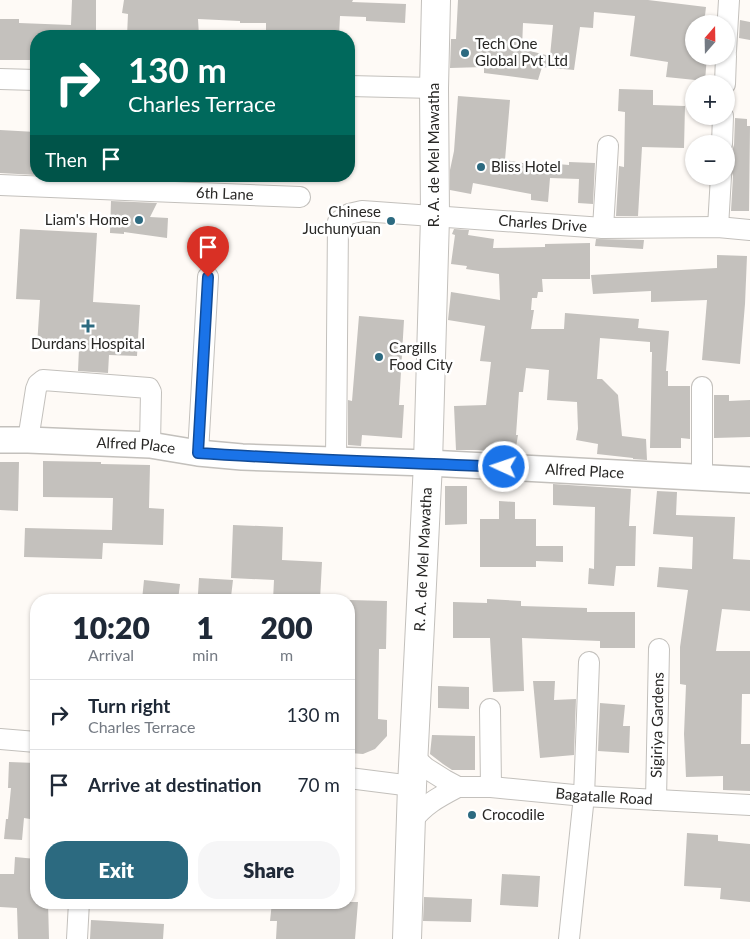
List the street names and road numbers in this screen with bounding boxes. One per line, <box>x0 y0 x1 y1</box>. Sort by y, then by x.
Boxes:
street label: R. A. de Mel Mawatha <box>424 83 442 227</box>
street label: 6th Lane <box>196 183 254 203</box>
street label: Charles Drive <box>498 211 588 235</box>
street label: Alfred Place <box>96 433 177 457</box>
street label: Alfred Place <box>545 459 625 481</box>
street label: R. A. de Mel Mawatha <box>410 487 435 632</box>
street label: Sigiriya Gardens <box>646 672 667 778</box>
street label: Bagatalle Road <box>555 783 653 808</box>

